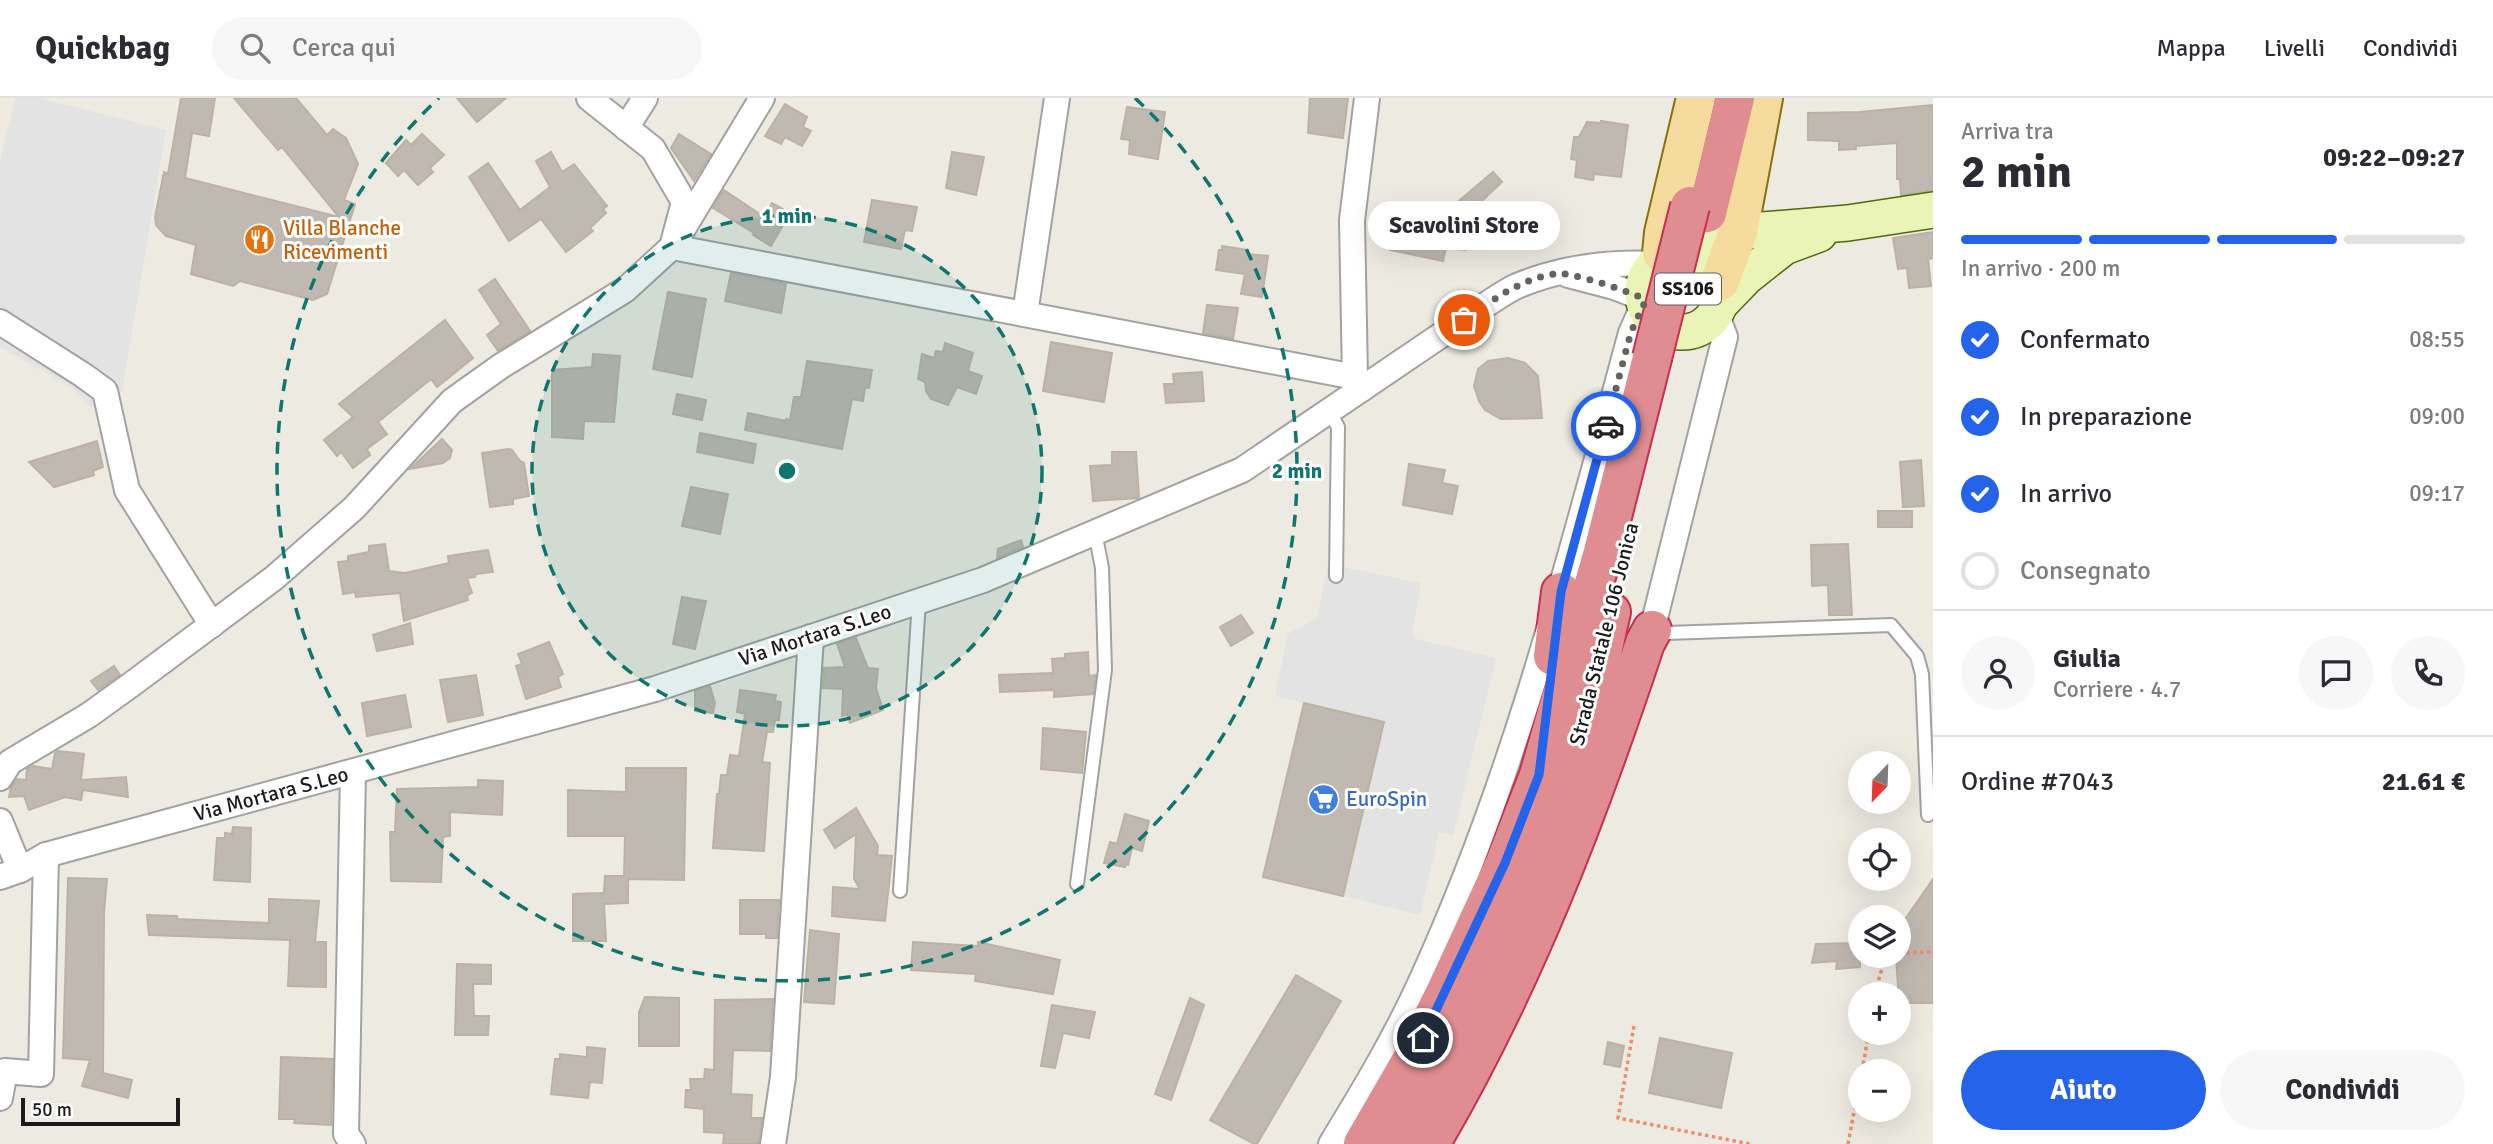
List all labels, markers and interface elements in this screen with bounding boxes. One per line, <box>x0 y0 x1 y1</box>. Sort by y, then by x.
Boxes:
search box <box>212 17 702 80</box>
text: Quickbag <box>35 28 170 69</box>
icon: search <box>236 29 274 67</box>
text: Cerca qui <box>292 32 396 64</box>
text: Mappa <box>2157 33 2226 63</box>
text: Livelli <box>2264 33 2325 63</box>
text: Condividi <box>2363 33 2458 63</box>
text: Arriva tra <box>1961 117 2054 146</box>
text: 09:22–09:27 <box>2323 142 2465 174</box>
text: 2 min <box>1961 144 2072 200</box>
callout: Scavolini Store <box>1368 201 1560 250</box>
text: 1 min <box>762 203 812 229</box>
text: Scavolini Store <box>1389 211 1539 240</box>
place label: Villa Blanche Ricevimenti <box>283 215 401 265</box>
restaurant icon: Villa Blanche Ricevimenti <box>243 223 277 257</box>
text: In arrivo · 200 m <box>1961 254 2120 283</box>
road number: SS106 <box>1655 274 1721 304</box>
pin <box>1434 290 1494 350</box>
icon: bag <box>1445 301 1483 339</box>
icon: check <box>1961 321 1999 359</box>
text: Confermato <box>2020 324 2150 356</box>
text: 08:55 <box>2409 325 2465 354</box>
courier <box>1571 391 1641 461</box>
icon: check <box>1961 398 1999 436</box>
text: In preparazione <box>2020 401 2192 433</box>
text: 09:00 <box>2409 402 2465 431</box>
icon: car <box>1587 407 1625 445</box>
text: 2 min <box>1272 458 1322 484</box>
centre of rings <box>775 459 799 483</box>
icon: check <box>1961 475 1999 513</box>
text: In arrivo <box>2020 478 2112 510</box>
text: 09:17 <box>2409 479 2465 508</box>
street label: Strada Statale 106 Jonica <box>1564 520 1644 748</box>
text: Consegnato <box>2020 555 2151 587</box>
street label: Via Mortara S.Leo <box>735 598 895 672</box>
button: person <box>1961 636 2035 710</box>
button: chat <box>2299 636 2373 710</box>
button: phone <box>2391 636 2465 710</box>
text: Giulia <box>2053 643 2121 675</box>
text: Corriere · 4.7 <box>2053 675 2181 704</box>
north arrow <box>1848 751 1911 814</box>
map controls <box>1848 751 1911 1122</box>
street label: Via Mortara S.Leo <box>191 761 351 827</box>
text: Ordine #7043 <box>1961 766 2114 798</box>
text: 21.61 € <box>2382 766 2465 798</box>
supermarket icon: EuroSpin <box>1306 782 1340 816</box>
place label: EuroSpin <box>1346 786 1427 812</box>
button: locate <box>1848 828 1911 891</box>
button: layers <box>1848 905 1911 968</box>
button: + <box>1848 982 1911 1045</box>
pin <box>1393 1008 1453 1068</box>
icon: home <box>1404 1019 1442 1057</box>
button: Aiuto <box>1961 1050 2206 1130</box>
button: Condividi <box>2220 1050 2465 1130</box>
button: − <box>1848 1059 1911 1122</box>
scale bar <box>21 1095 180 1127</box>
text: 50 m <box>32 1098 72 1122</box>

